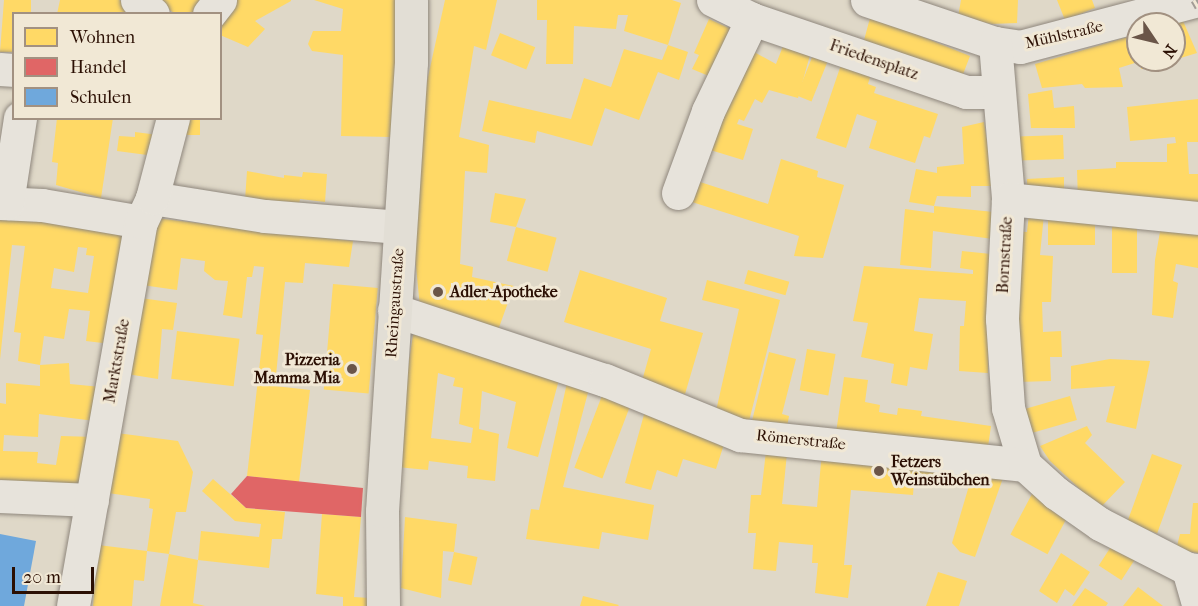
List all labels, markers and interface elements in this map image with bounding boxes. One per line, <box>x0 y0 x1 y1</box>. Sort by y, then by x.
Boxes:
legend <box>12 12 222 120</box>
north arrow <box>1126 12 1186 72</box>
street label: Mühlstraße <box>1023 17 1105 53</box>
text: Wohnen <box>70 27 135 48</box>
street label: Friedensplatz <box>827 36 921 84</box>
text: N <box>1158 41 1181 62</box>
text: Handel <box>70 57 127 78</box>
text: Schulen <box>70 87 131 108</box>
street label: Bornstraße <box>993 216 1017 294</box>
street label: Rheingaustraße <box>382 248 408 358</box>
place label: Adler-Apotheke <box>450 282 558 302</box>
marker: Adler-Apotheke <box>431 285 445 299</box>
street label: Marktstraße <box>100 317 134 405</box>
place label: Pizzeria Mamma Mia <box>254 350 340 388</box>
marker: Pizzeria Mamma Mia <box>345 362 359 376</box>
street label: Römerstraße <box>755 426 847 454</box>
place label: Fetzers Weinstübchen <box>891 452 990 490</box>
marker: Fetzers Weinstübchen <box>872 464 886 478</box>
scale bar <box>15 555 98 593</box>
text: 20 m <box>23 567 61 588</box>

